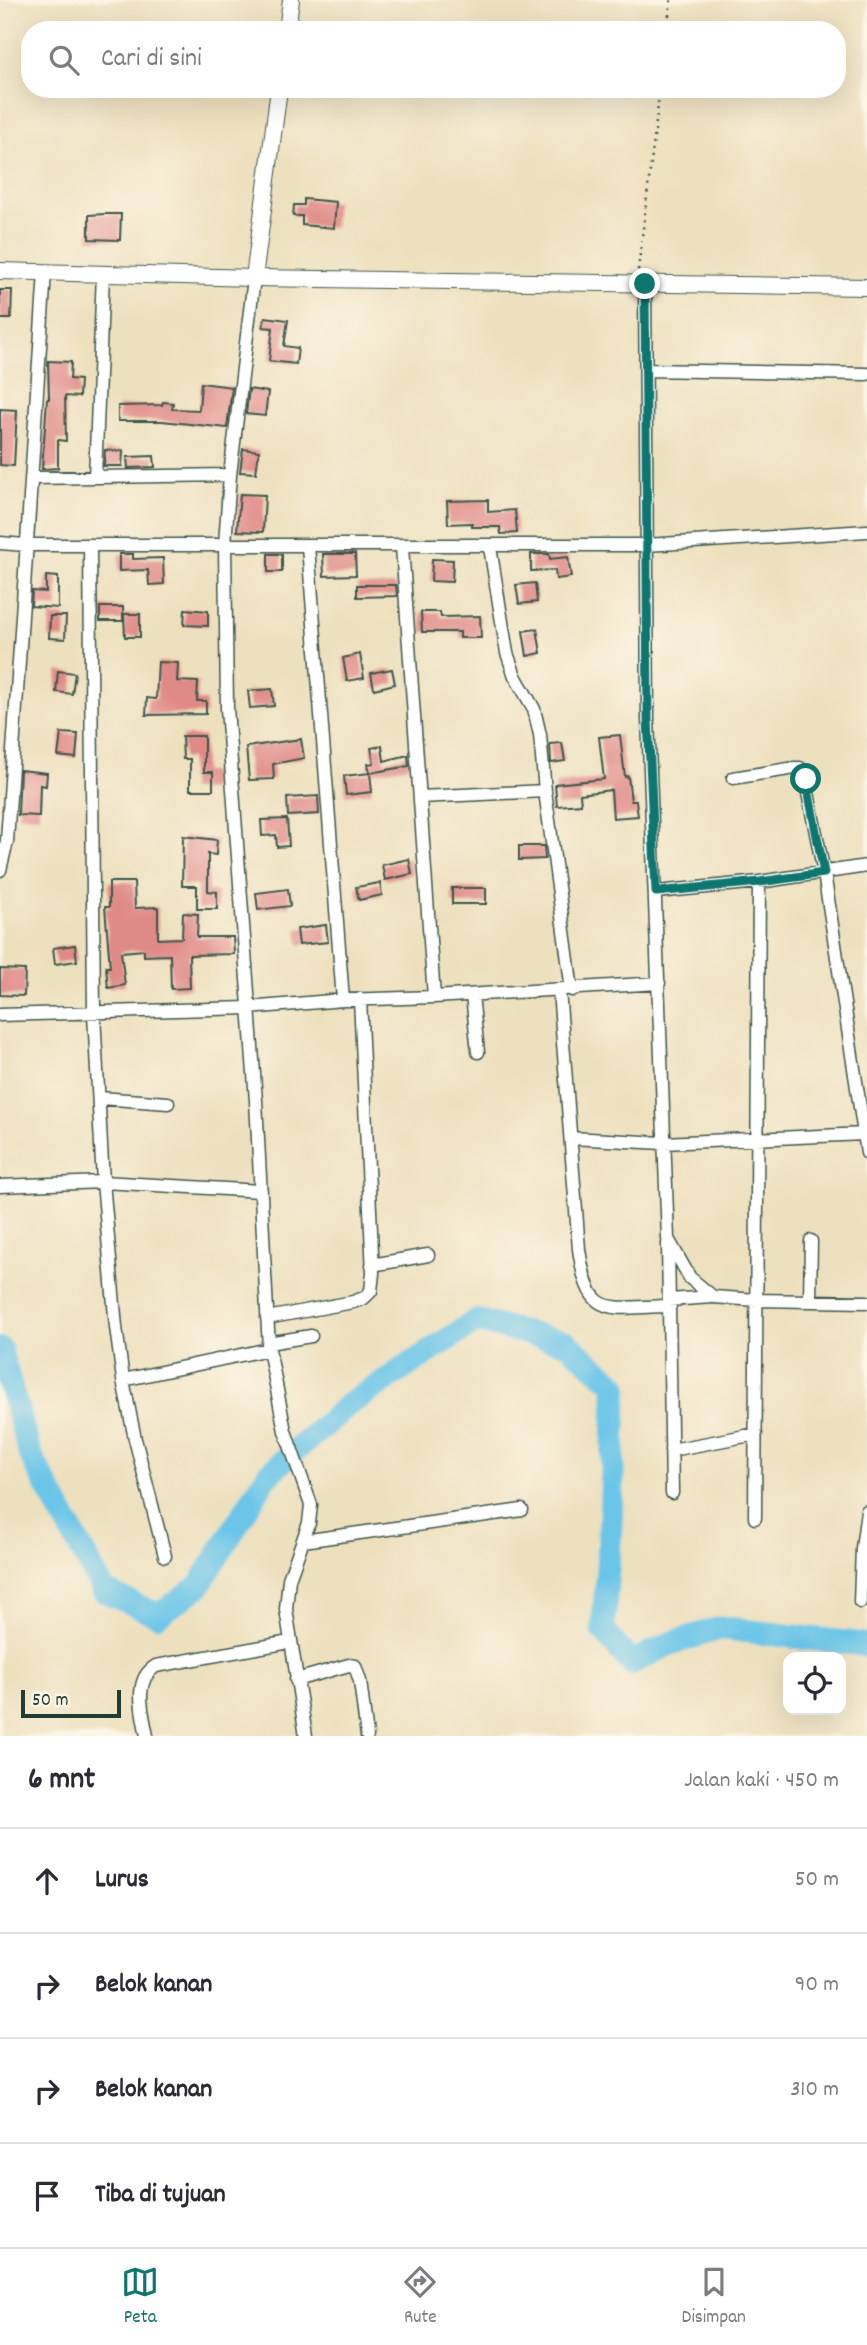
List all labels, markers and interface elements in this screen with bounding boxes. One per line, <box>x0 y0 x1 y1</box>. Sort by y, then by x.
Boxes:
search box <box>21 21 846 98</box>
icon: search <box>45 41 83 79</box>
text: Cari di sini <box>101 41 202 78</box>
route end <box>629 268 660 299</box>
route start <box>790 763 821 794</box>
map controls <box>783 1652 846 1715</box>
button: locate <box>783 1652 846 1715</box>
scale bar <box>21 1687 121 1719</box>
text: 50 m <box>32 1688 69 1715</box>
text: 6 mnt <box>28 1760 95 1803</box>
text: Jalan kaki · 450 m <box>684 1765 839 1798</box>
icon: ahead <box>28 1862 66 1900</box>
text: Lurus <box>95 1862 149 1899</box>
text: 50 m <box>795 1864 839 1897</box>
icon: right <box>28 1967 66 2005</box>
text: Belok kanan <box>95 1967 212 2004</box>
text: 90 m <box>795 1969 839 2002</box>
icon: right <box>28 2072 66 2110</box>
text: Belok kanan <box>95 2072 212 2109</box>
text: 310 m <box>790 2074 839 2107</box>
icon: arrive <box>28 2177 66 2215</box>
text: Tiba di tujuan <box>95 2177 226 2214</box>
tab: Peta <box>121 2263 159 2332</box>
tab: Rute <box>401 2263 439 2332</box>
tab: Disimpan <box>682 2263 746 2332</box>

